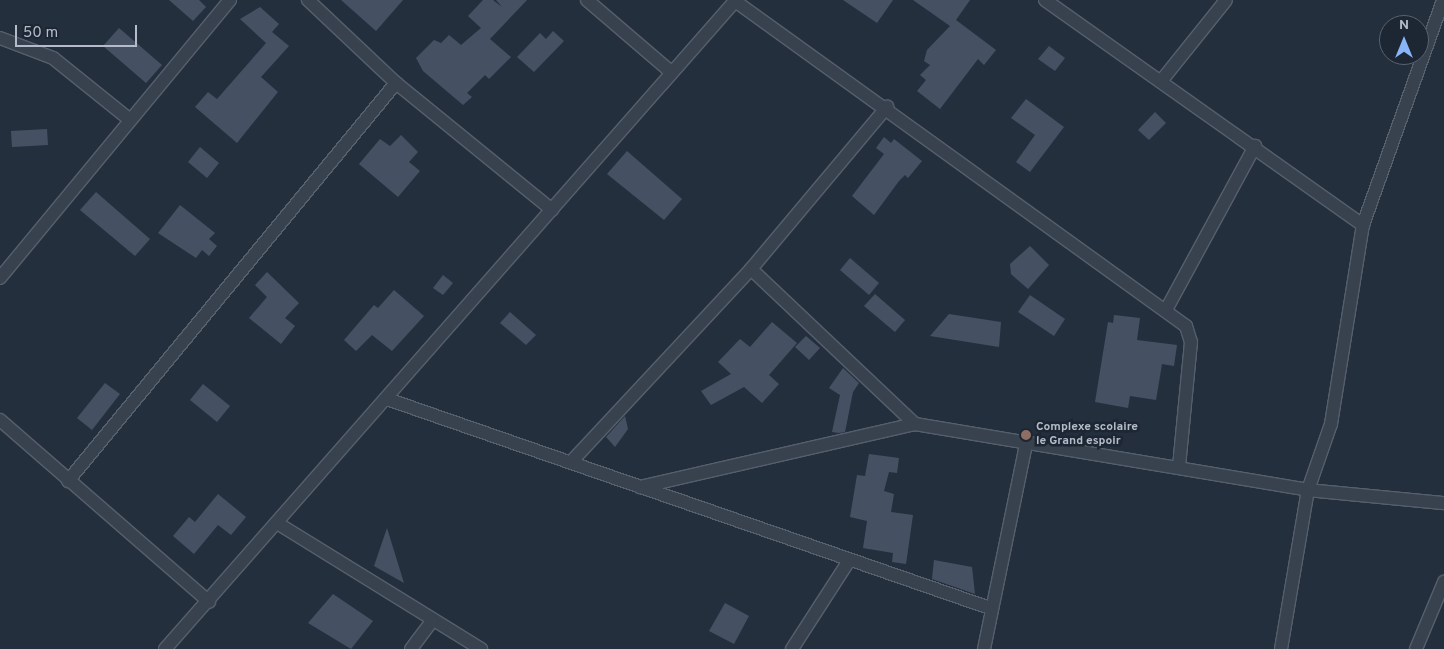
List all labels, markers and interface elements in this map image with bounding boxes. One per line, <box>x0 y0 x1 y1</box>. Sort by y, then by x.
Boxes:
scale bar <box>18 15 140 47</box>
north arrow <box>1379 15 1429 65</box>
text: N <box>1399 17 1409 34</box>
text: 50 m <box>23 24 58 43</box>
place label: Complexe scolaire le Grand espoir <box>1036 421 1138 449</box>
marker: Complexe scolaire le Grand espoir <box>1020 429 1032 441</box>

